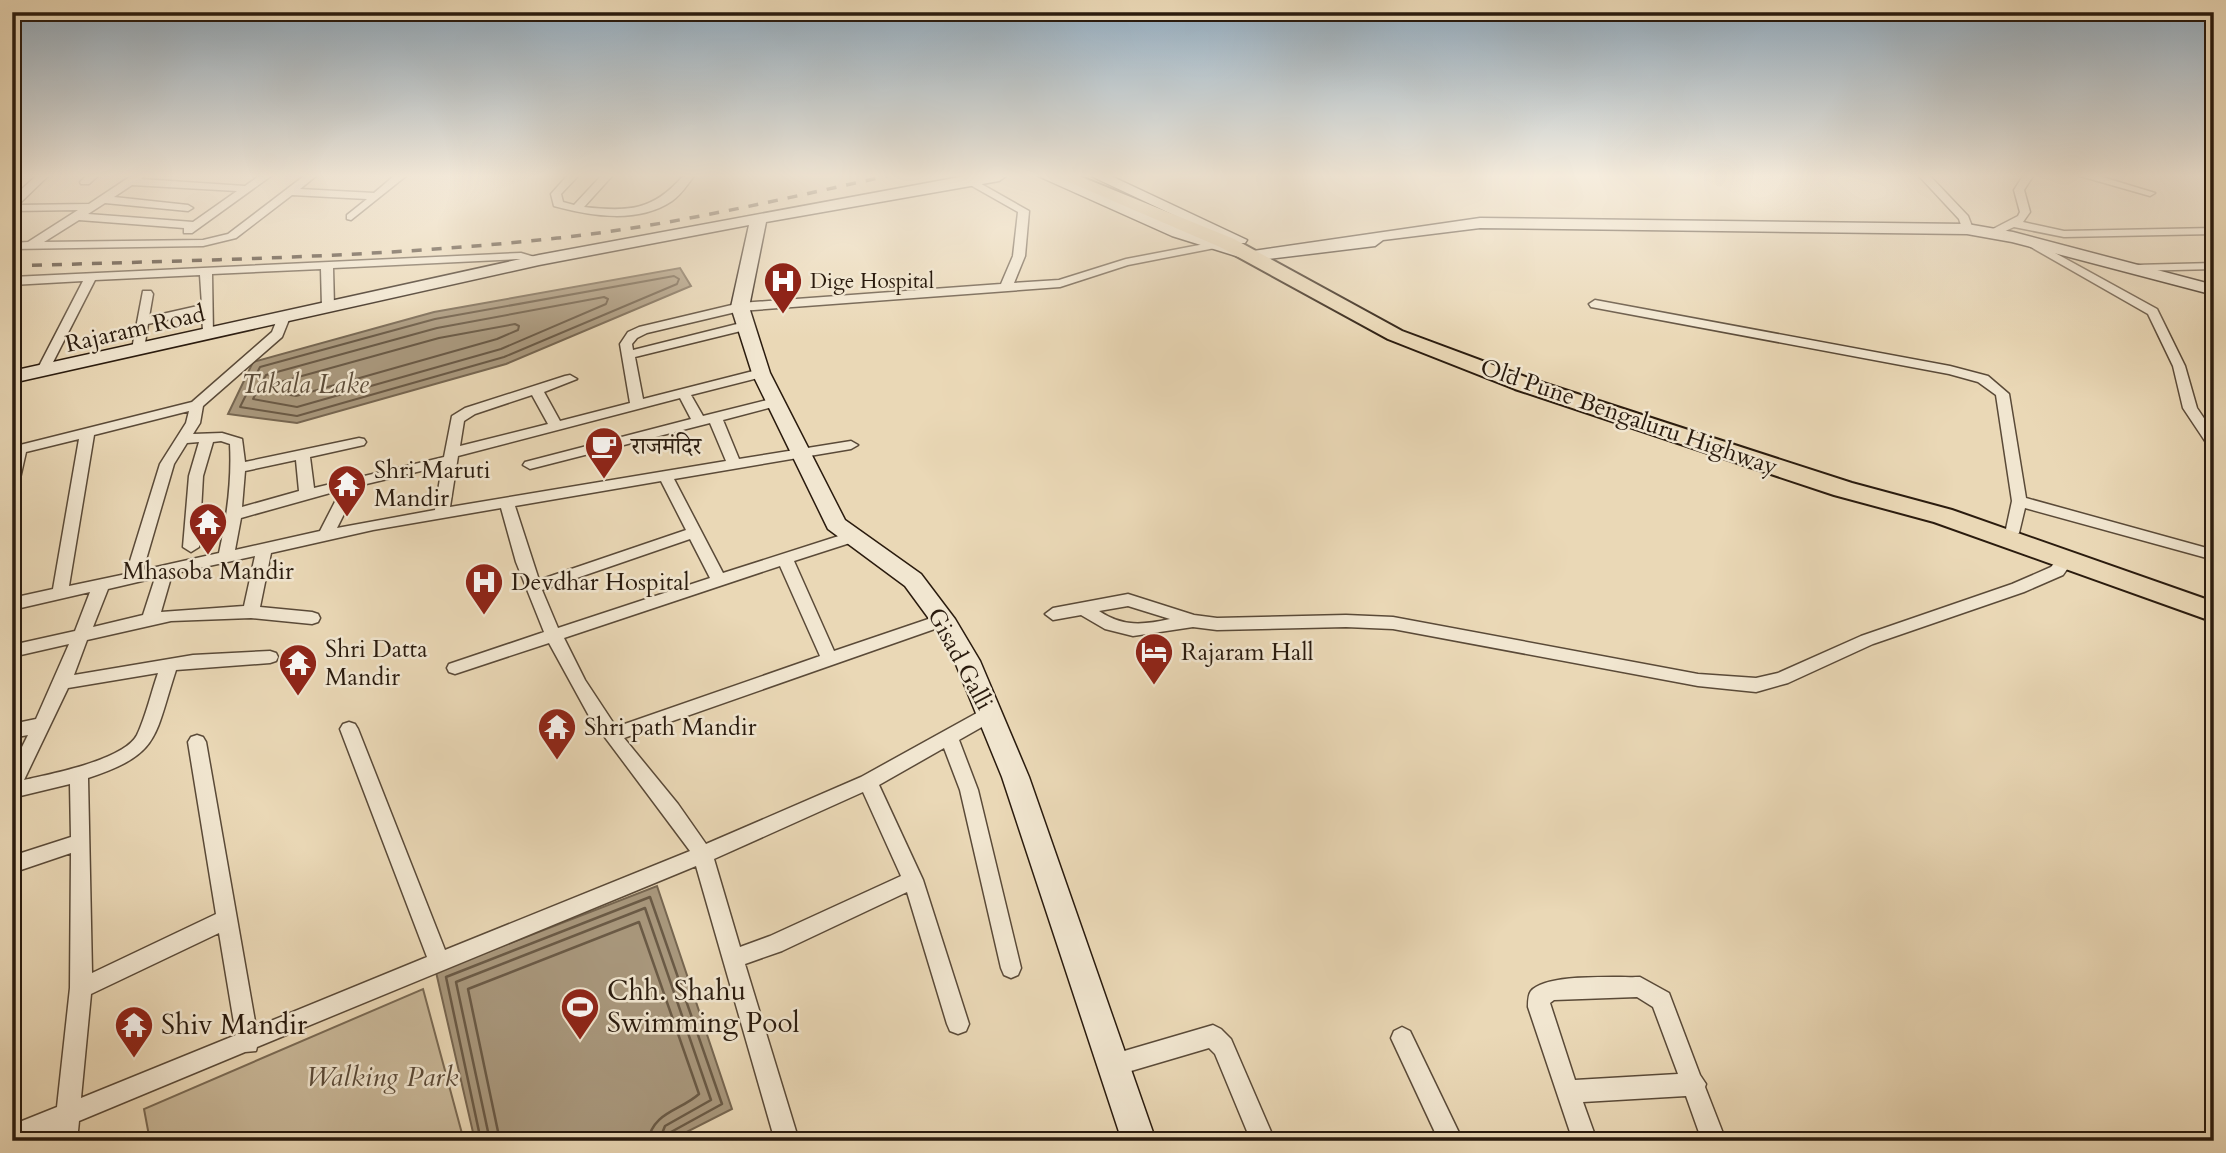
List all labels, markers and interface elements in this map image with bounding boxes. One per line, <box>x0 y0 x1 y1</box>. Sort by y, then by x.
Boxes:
hospital icon: Dige Hospital <box>762 260 804 315</box>
place label: Dige Hospital <box>810 267 934 296</box>
street label: Rajaram Road <box>62 297 208 361</box>
street label: Old Pune Bengaluru Highway <box>1476 351 1782 484</box>
water label: Takala Lake <box>241 367 370 402</box>
cafe icon: राजमंदिर <box>583 425 625 480</box>
place label: राजमंदिर <box>630 430 702 463</box>
place label: Shri Maruti Mandir <box>374 454 491 515</box>
temple icon: Shri Maruti Mandir <box>326 463 368 518</box>
temple icon: Mhasoba Mandir <box>187 501 229 556</box>
place label: Mhasoba Mandir <box>122 555 294 588</box>
hospital icon: Devdhar Hospital <box>463 561 505 616</box>
place label: Devdhar Hospital <box>511 566 690 599</box>
street label: Gisad Galli <box>919 602 1001 716</box>
hotel icon: Rajaram Hall <box>1133 631 1175 686</box>
place label: Shri Datta Mandir <box>325 633 428 694</box>
place label: Rajaram Hall <box>1181 636 1314 669</box>
temple icon: Shri Datta Mandir <box>277 642 319 697</box>
temple icon: Shri path Mandir <box>536 706 578 761</box>
place label: Shri path Mandir <box>584 711 757 744</box>
place label: Chh. Shahu Swimming Pool <box>607 972 800 1042</box>
sports icon: Chh. Shahu Swimming Pool <box>559 986 601 1041</box>
temple icon: Shiv Mandir <box>113 1004 155 1059</box>
place label: Shiv Mandir <box>161 1006 308 1044</box>
park label: Walking Park <box>306 1058 458 1096</box>

